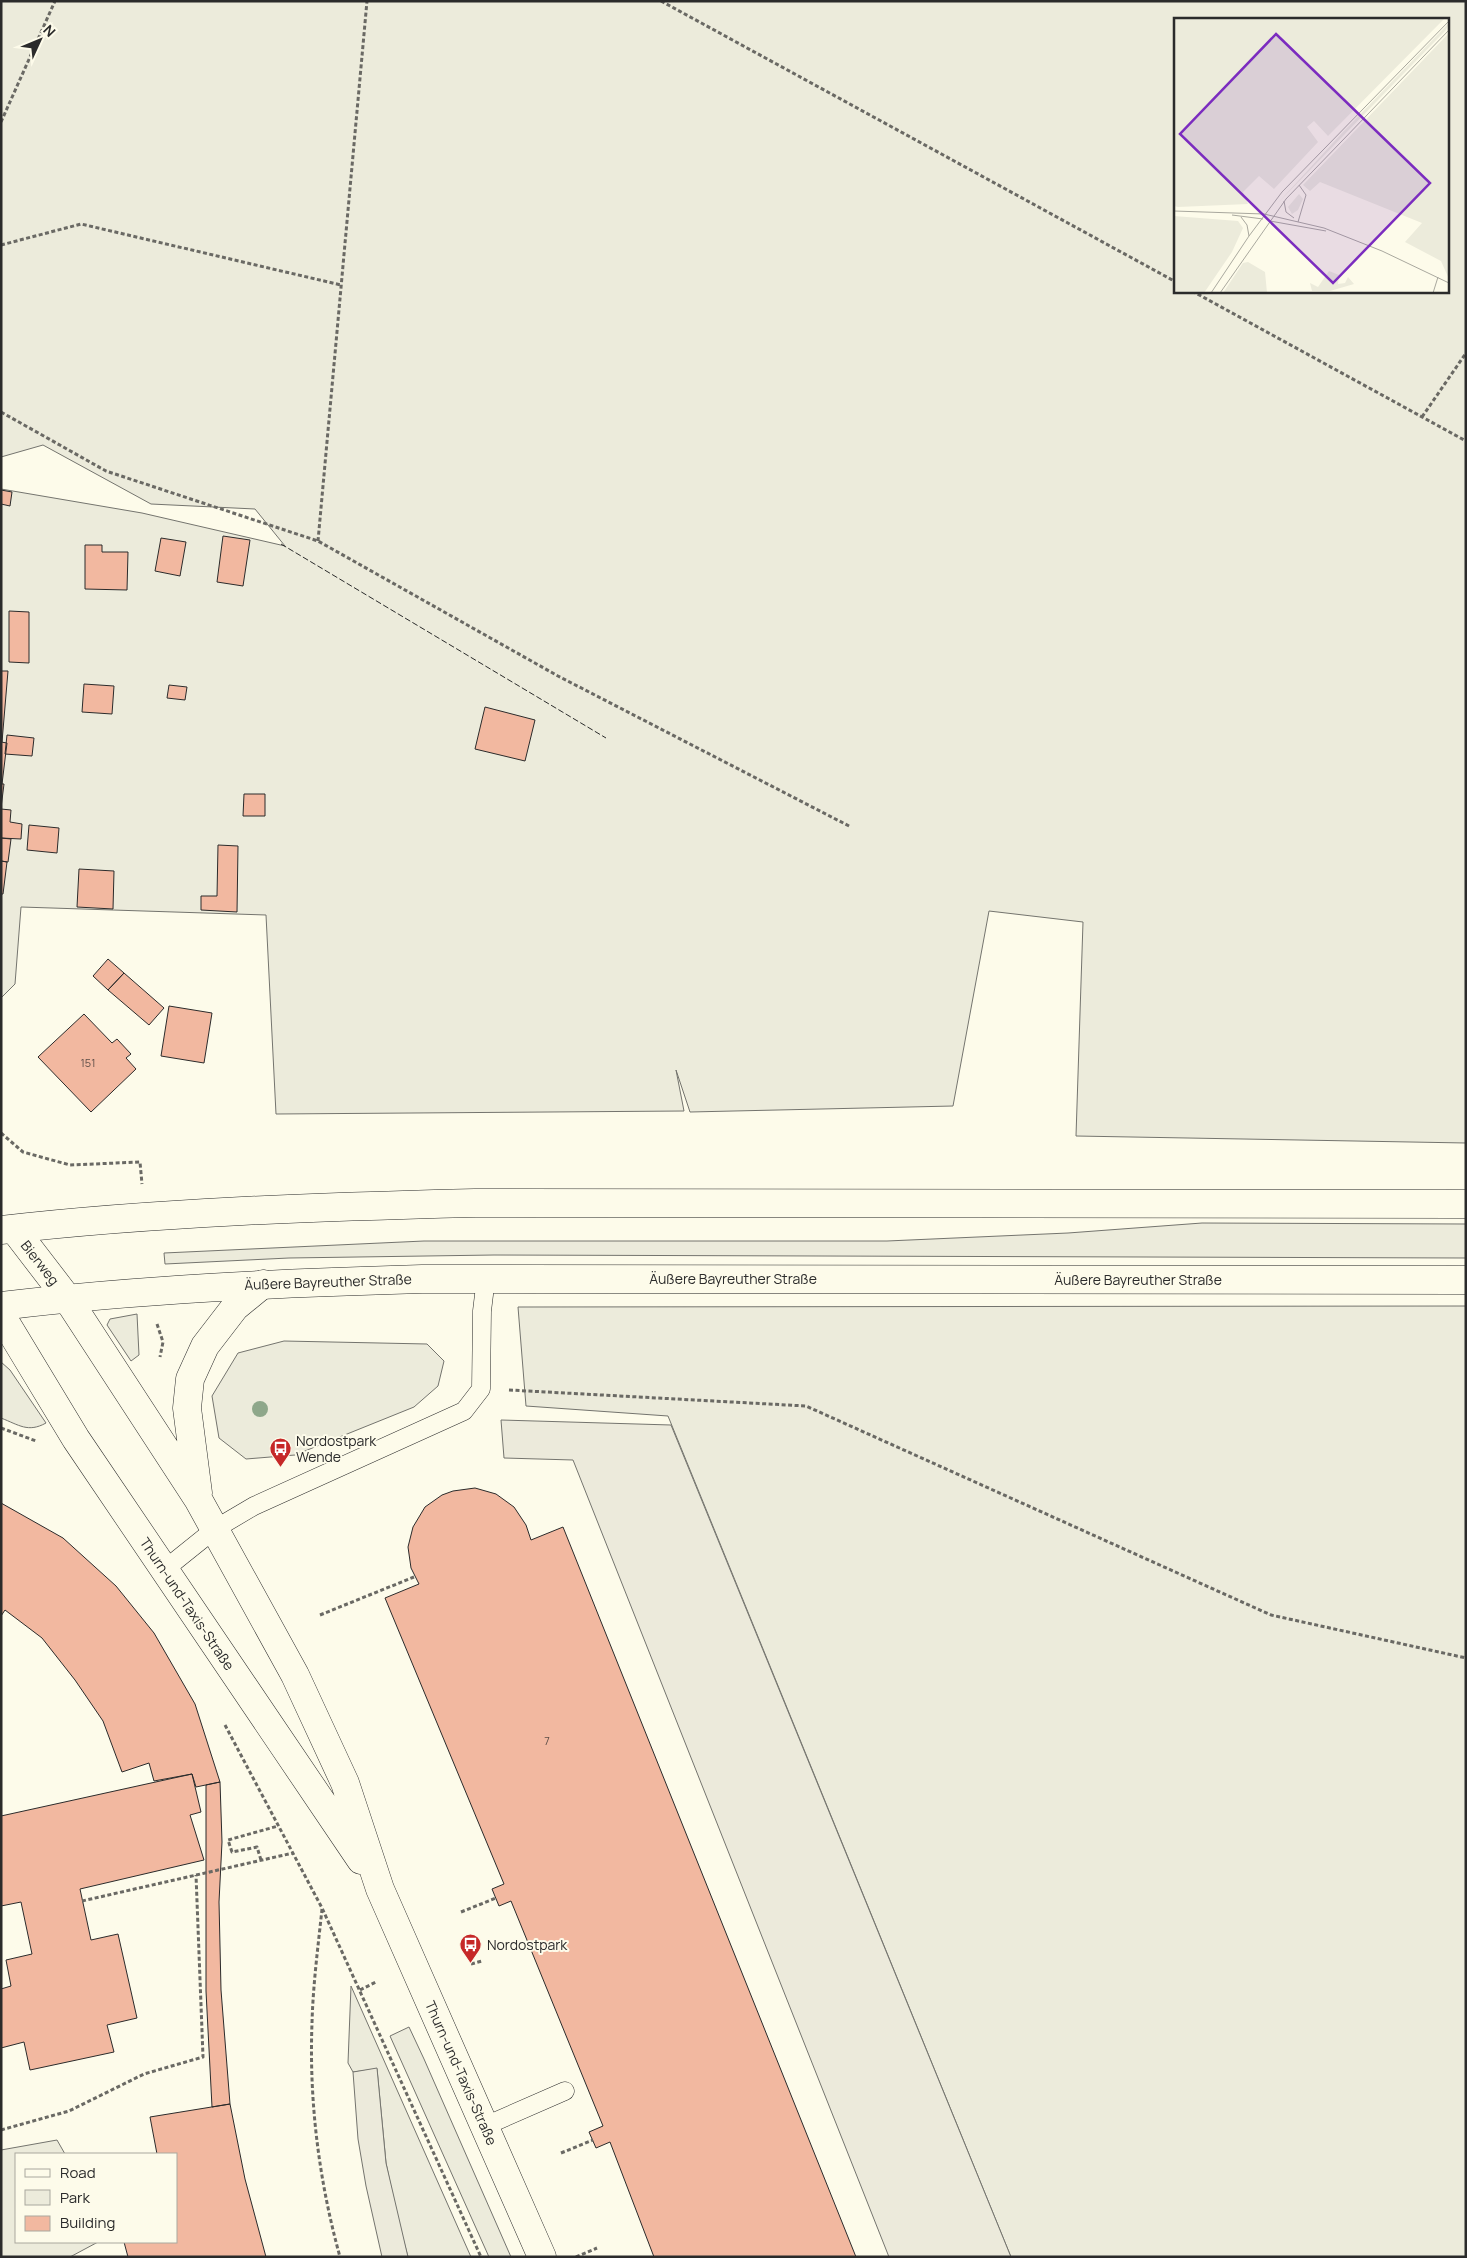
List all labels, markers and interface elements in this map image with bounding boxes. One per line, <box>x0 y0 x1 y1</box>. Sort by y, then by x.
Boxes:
north arrow <box>15 15 65 65</box>
inset map <box>1174 18 1450 292</box>
text: N <box>39 20 60 41</box>
house number: 151 <box>81 1055 95 1070</box>
street label: Bierweg <box>17 1236 64 1289</box>
street label: Äußere Bayreuther Straße <box>244 1269 412 1294</box>
street label: Äußere Bayreuther Straße <box>649 1269 817 1288</box>
street label: Äußere Bayreuther Straße <box>1054 1270 1222 1289</box>
place label: Nordostpark Wende <box>296 1431 377 1466</box>
bus stop icon: Nordostpark Wende <box>268 1437 292 1468</box>
street label: Thurn-und-Taxis-Straße <box>136 1534 239 1674</box>
house number: 7 <box>544 1733 550 1748</box>
bus stop icon: Nordostpark <box>459 1933 483 1964</box>
place label: Nordostpark <box>487 1935 568 1954</box>
street label: Thurn-und-Taxis-Straße <box>421 1998 502 2148</box>
legend <box>15 2153 178 2243</box>
text: Road <box>60 2162 96 2183</box>
text: Park <box>60 2187 90 2208</box>
text: Building <box>60 2212 115 2233</box>

